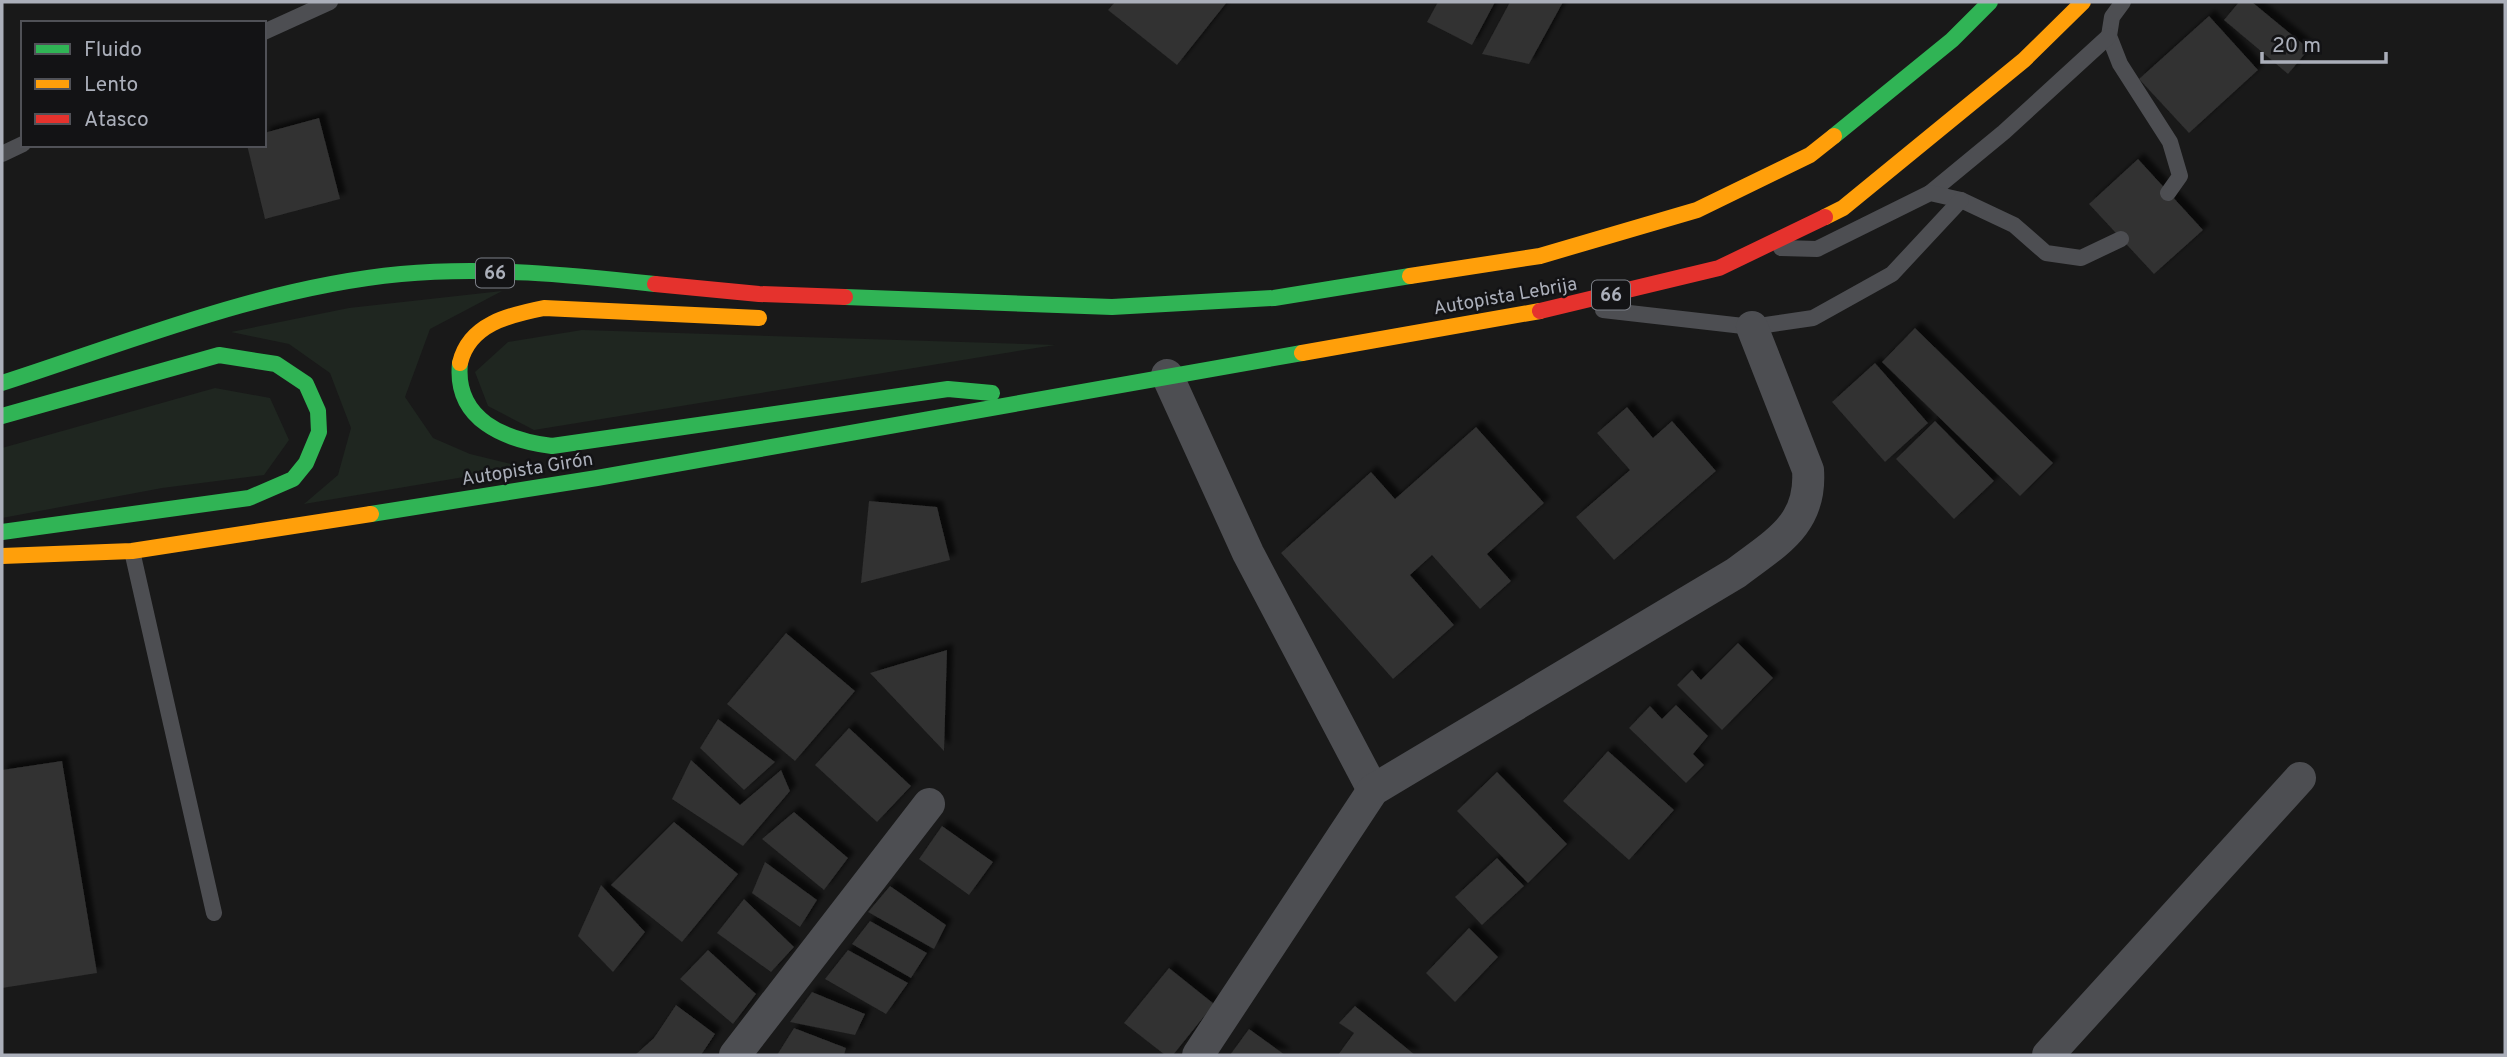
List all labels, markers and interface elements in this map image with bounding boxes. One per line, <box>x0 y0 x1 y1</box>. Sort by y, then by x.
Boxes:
legend <box>21 21 266 147</box>
scale bar <box>2262 21 2386 65</box>
text: 20 m <box>2272 33 2321 60</box>
text: Fluido <box>84 37 142 64</box>
text: Lento <box>84 72 138 99</box>
text: Atasco <box>84 107 149 134</box>
road number: 66 <box>476 258 514 288</box>
street label: Autopista Lebrija <box>1432 273 1579 321</box>
road number: 66 <box>1592 281 1630 310</box>
street label: Autopista Girón <box>460 448 595 492</box>

